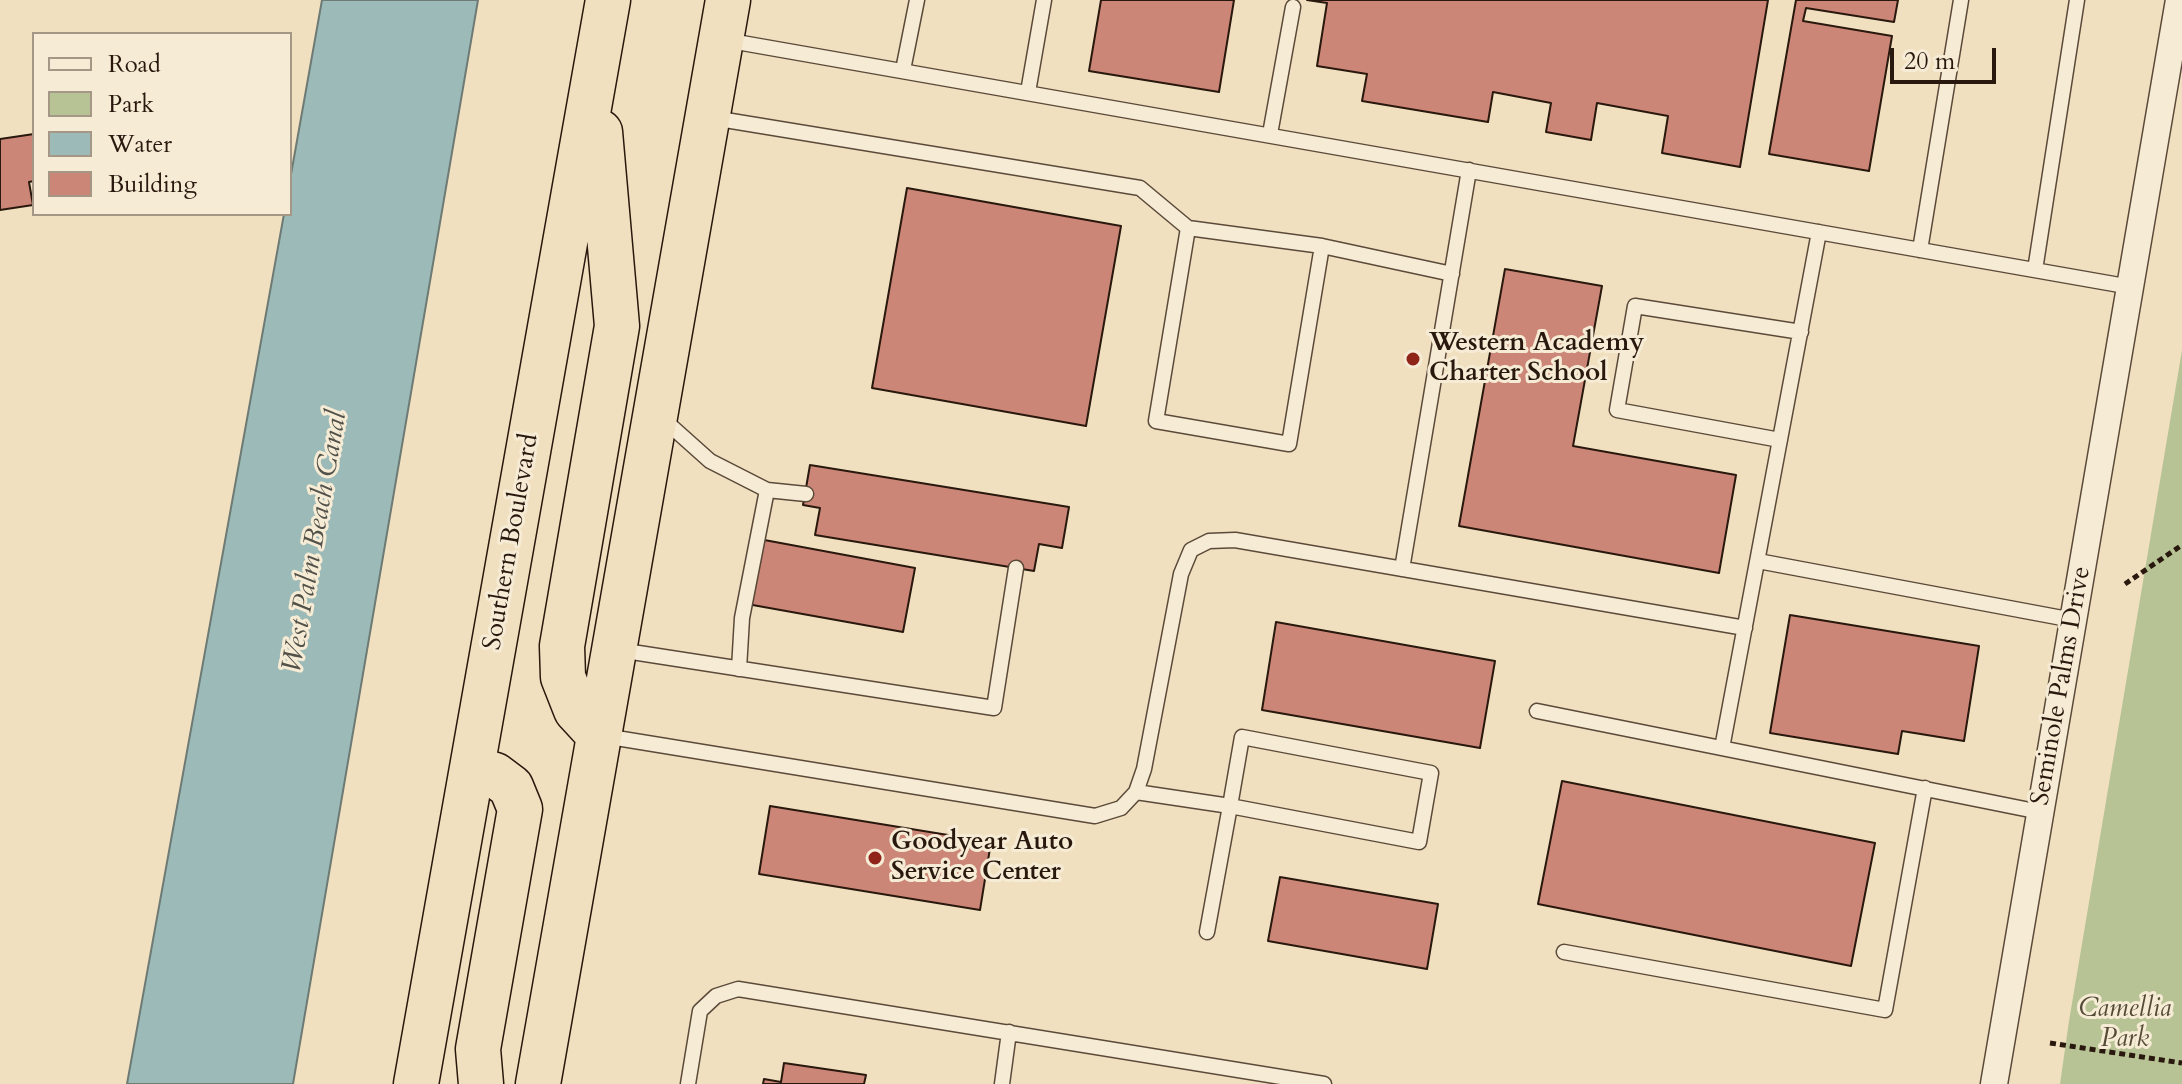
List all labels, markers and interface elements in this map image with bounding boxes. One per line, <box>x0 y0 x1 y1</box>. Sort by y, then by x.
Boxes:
legend <box>32 32 292 216</box>
scale bar <box>1894 32 2000 82</box>
text: 20 m <box>1904 45 1955 78</box>
text: Road <box>108 48 161 81</box>
text: Park <box>108 88 154 121</box>
text: Water <box>108 128 172 161</box>
text: Building <box>108 168 197 201</box>
place label: Western Academy Charter School <box>1429 328 1644 390</box>
marker: Western Academy Charter School <box>1404 350 1422 368</box>
water label: West Palm Beach Canal <box>276 408 356 676</box>
street label: Southern Boulevard <box>478 431 546 653</box>
street label: Seminole Palms Drive <box>2026 564 2098 808</box>
place label: Goodyear Auto Service Center <box>891 827 1073 888</box>
marker: Goodyear Auto Service Center <box>866 849 884 867</box>
park label: Camellia Park <box>2078 994 2172 1056</box>

